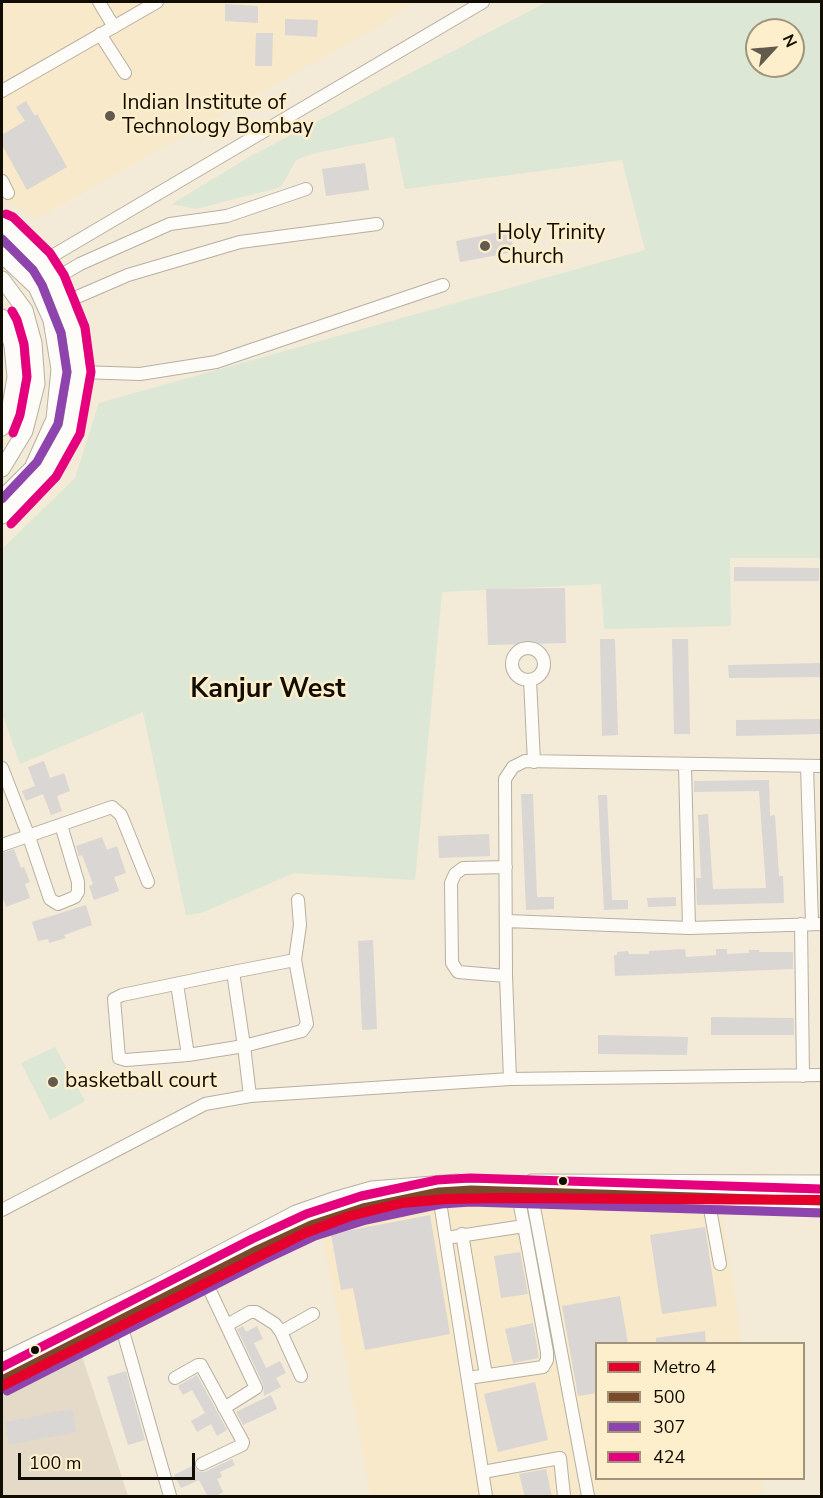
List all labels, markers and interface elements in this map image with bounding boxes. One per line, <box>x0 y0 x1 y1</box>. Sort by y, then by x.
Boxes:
north arrow <box>745 18 805 78</box>
text: N <box>777 31 802 51</box>
place label: Indian Institute of Technology Bombay <box>122 91 314 141</box>
marker: Indian Institute of Technology Bombay <box>103 109 117 123</box>
place label: Holy Trinity Church <box>497 221 605 271</box>
marker: Holy Trinity Church <box>478 239 492 253</box>
district label: Kanjur West <box>190 674 346 706</box>
place label: basketball court <box>65 1069 217 1095</box>
marker: basketball court <box>46 1075 60 1089</box>
unlabelled marker <box>557 1175 569 1187</box>
legend <box>595 1342 805 1480</box>
unlabelled marker <box>29 1344 41 1356</box>
text: Metro 4 <box>653 1355 716 1379</box>
text: 500 <box>653 1385 685 1409</box>
text: 307 <box>653 1415 685 1439</box>
scale bar <box>21 1441 198 1479</box>
text: 424 <box>653 1445 685 1469</box>
text: 100 m <box>29 1451 81 1475</box>

